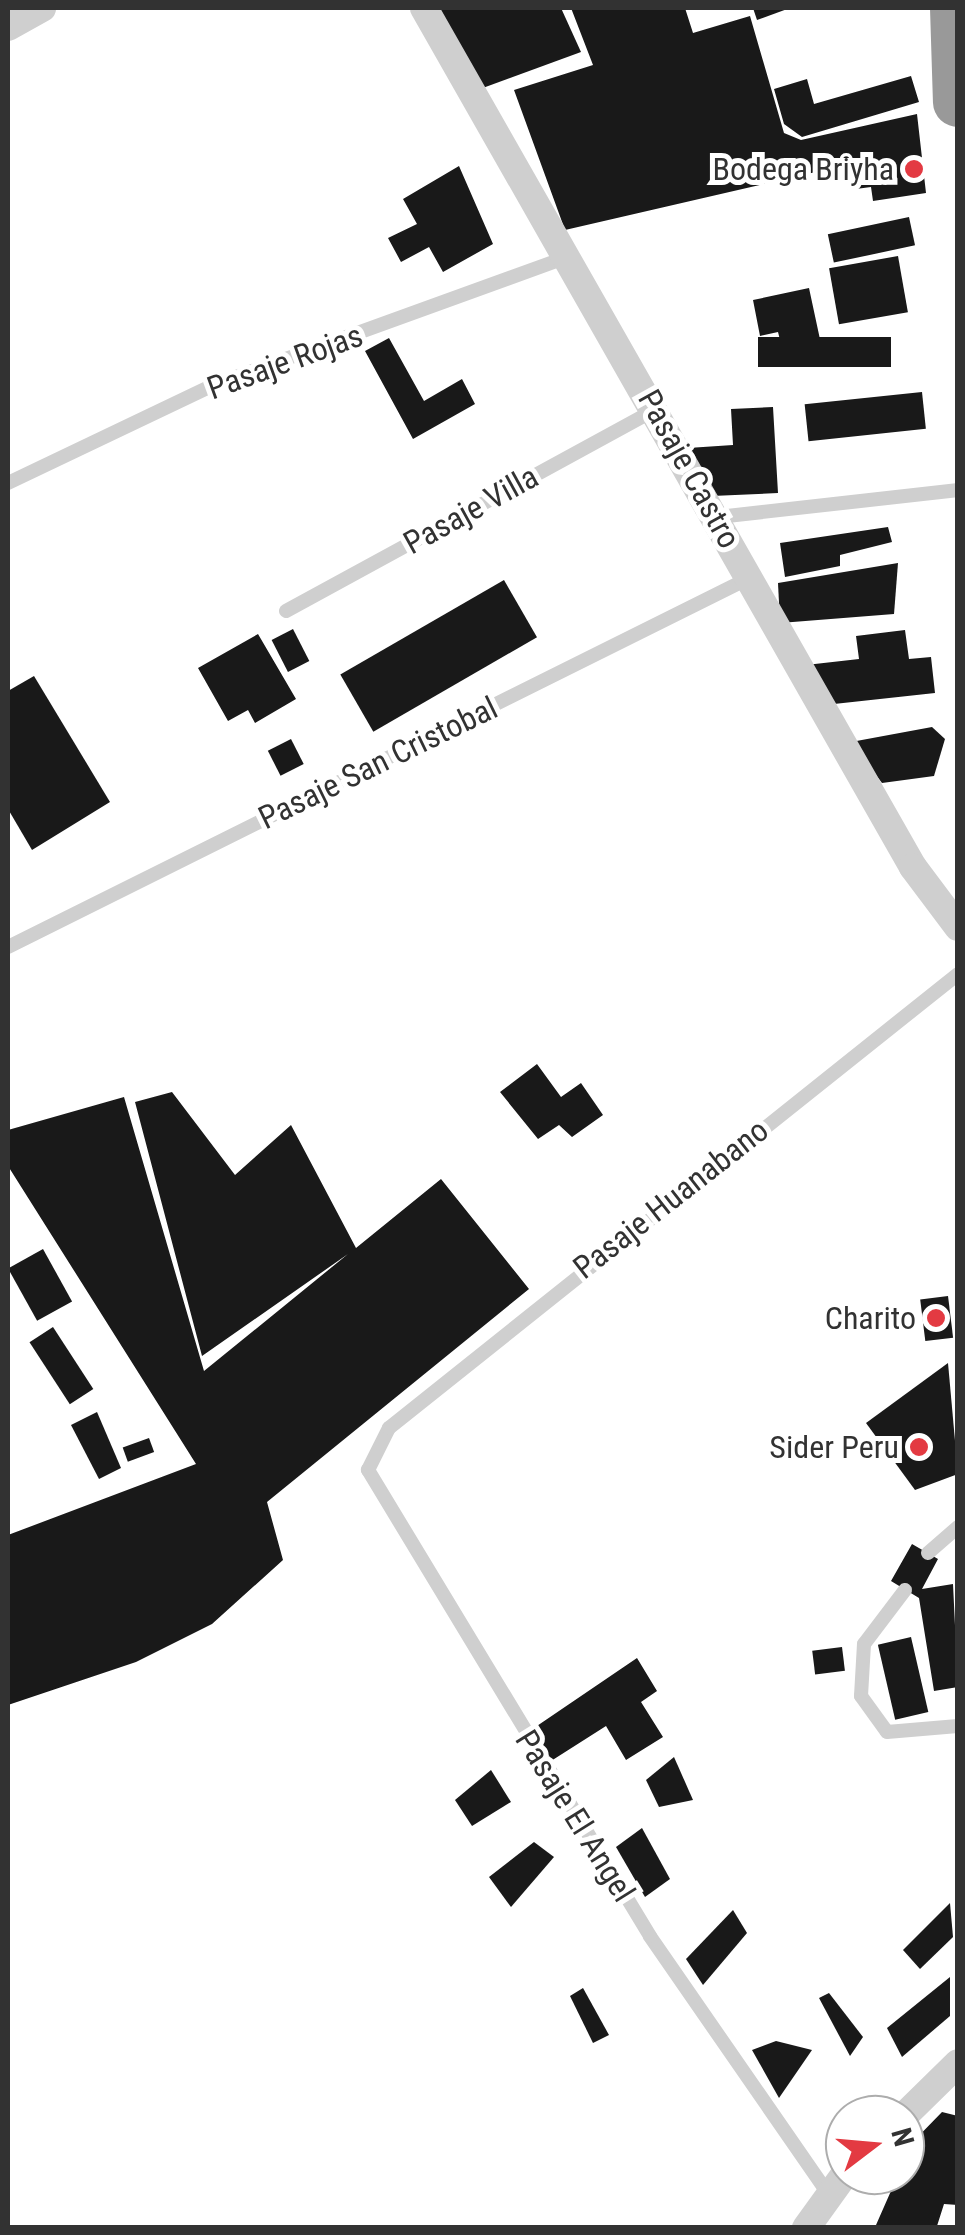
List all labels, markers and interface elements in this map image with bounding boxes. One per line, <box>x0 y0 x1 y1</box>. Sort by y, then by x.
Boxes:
place label: Bodega Briyha <box>712 150 894 188</box>
marker: Bodega Briyha <box>903 158 925 180</box>
street label: Pasaje Rojas <box>202 316 368 408</box>
street label: Pasaje Castro <box>630 383 748 555</box>
street label: Pasaje Villa <box>397 457 545 563</box>
street label: Pasaje San Cristobal <box>252 689 504 837</box>
street label: Pasaje Huanabano <box>566 1111 776 1287</box>
place label: Charito <box>825 1299 916 1337</box>
marker: Charito <box>925 1307 947 1329</box>
place label: Sider Peru <box>769 1428 899 1466</box>
marker: Sider Peru <box>908 1436 930 1458</box>
street label: Pasaje El Angel <box>507 1723 643 1909</box>
north arrow <box>825 2095 925 2195</box>
text: N <box>884 2124 921 2150</box>

